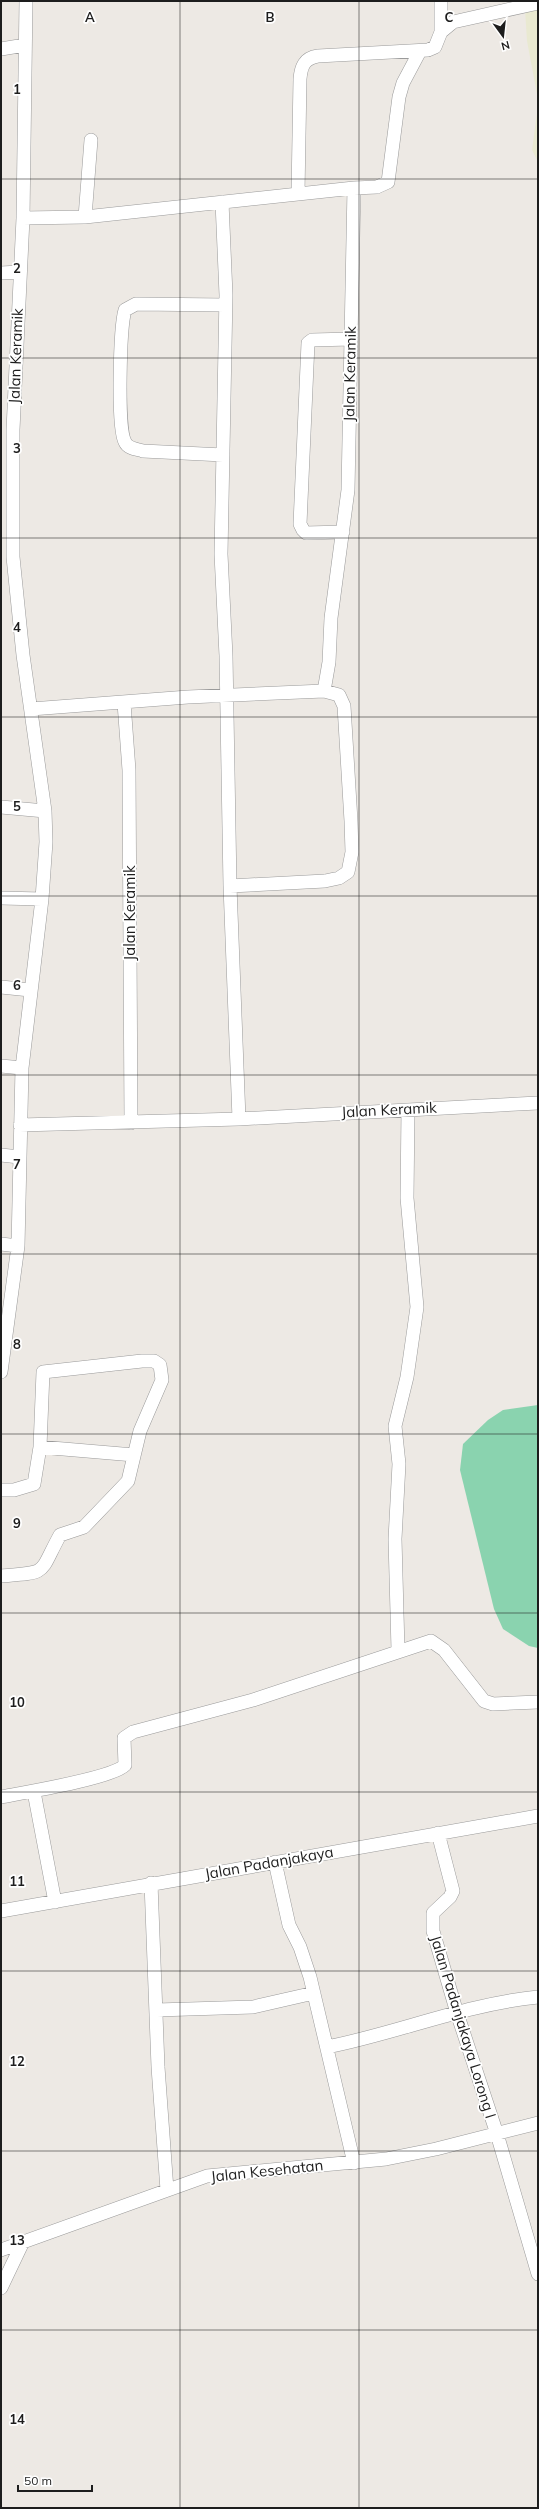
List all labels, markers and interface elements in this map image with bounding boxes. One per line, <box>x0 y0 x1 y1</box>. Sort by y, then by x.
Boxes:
text: A <box>85 9 95 25</box>
text: B <box>266 9 275 25</box>
text: C <box>445 9 454 25</box>
north arrow <box>483 16 523 56</box>
text: N <box>500 38 511 53</box>
text: 1 <box>13 81 21 97</box>
text: 2 <box>13 260 21 276</box>
street label: Jalan Keramik <box>4 308 27 404</box>
street label: Jalan Keramik <box>339 326 360 422</box>
text: 3 <box>13 440 21 456</box>
text: 4 <box>13 619 21 635</box>
text: 5 <box>13 798 21 814</box>
street label: Jalan Keramik <box>120 865 139 961</box>
text: 6 <box>13 977 21 993</box>
street label: Jalan Keramik <box>341 1097 437 1121</box>
text: 7 <box>13 1156 21 1172</box>
text: 8 <box>13 1336 21 1352</box>
text: 9 <box>13 1515 21 1531</box>
text: 10 <box>9 1694 25 1710</box>
street label: Jalan Padanjakaya <box>203 1842 335 1883</box>
text: 11 <box>9 1873 25 1889</box>
street label: Jalan Padanjakaya Lorong I <box>427 1933 500 2121</box>
text: 12 <box>9 2053 25 2069</box>
street label: Jalan Kesehatan <box>210 2155 324 2186</box>
text: 13 <box>9 2232 25 2248</box>
text: 14 <box>9 2411 25 2427</box>
scale bar <box>18 2467 92 2493</box>
text: 50 m <box>24 2473 52 2488</box>

